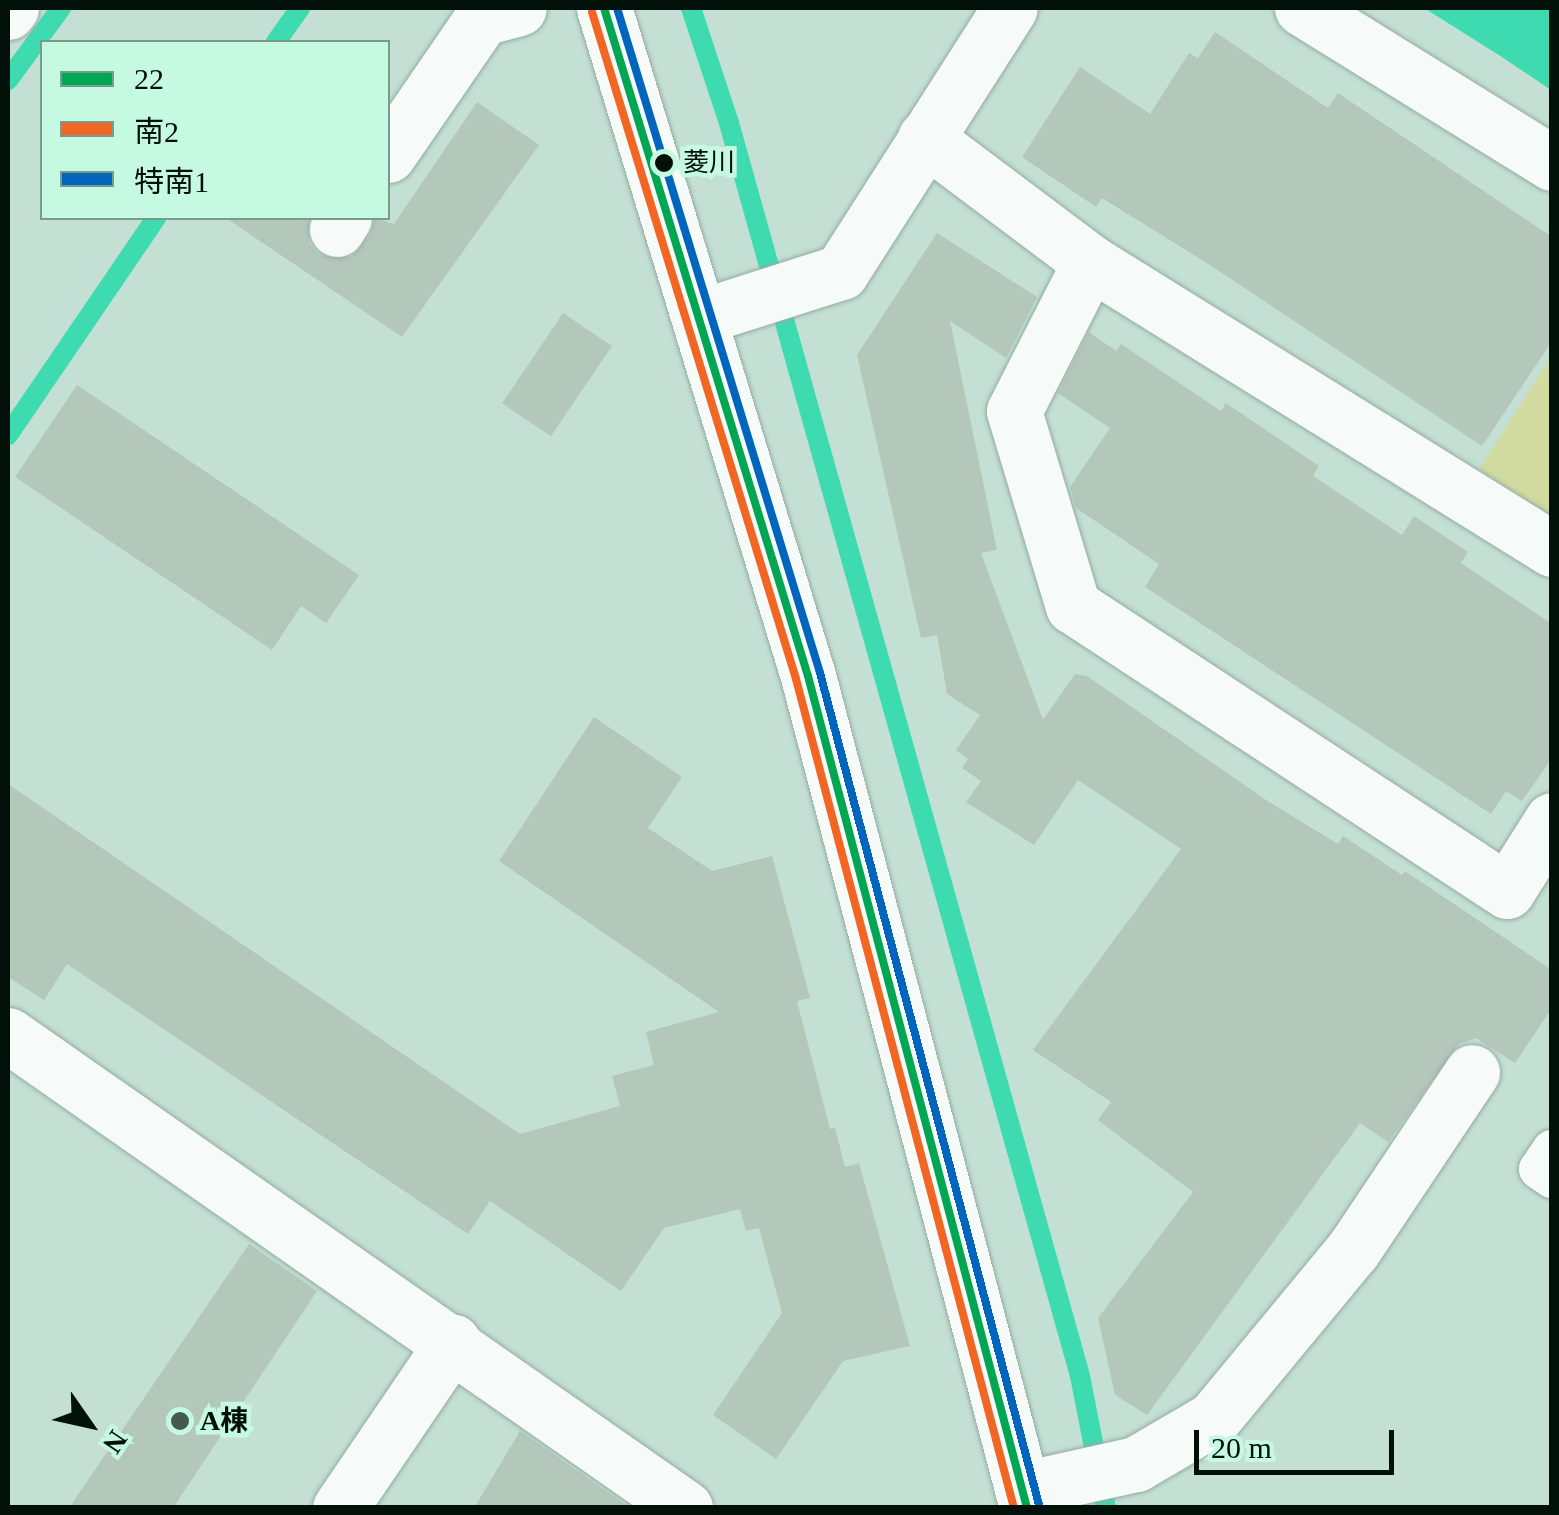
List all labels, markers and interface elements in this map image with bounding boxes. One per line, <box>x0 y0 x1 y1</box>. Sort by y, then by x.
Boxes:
legend <box>40 40 390 220</box>
text: 22 <box>134 62 164 95</box>
text: 南2 <box>134 115 179 148</box>
place label: 菱川 <box>683 147 735 179</box>
marker: 菱川 <box>654 153 674 173</box>
text: 特南1 <box>134 165 209 198</box>
north arrow <box>40 1375 140 1475</box>
place label: A棟 <box>200 1404 248 1438</box>
marker: A棟 <box>169 1410 191 1432</box>
scale bar <box>1199 1410 1399 1472</box>
text: N <box>97 1425 134 1459</box>
text: 20 m <box>1211 1431 1272 1464</box>

